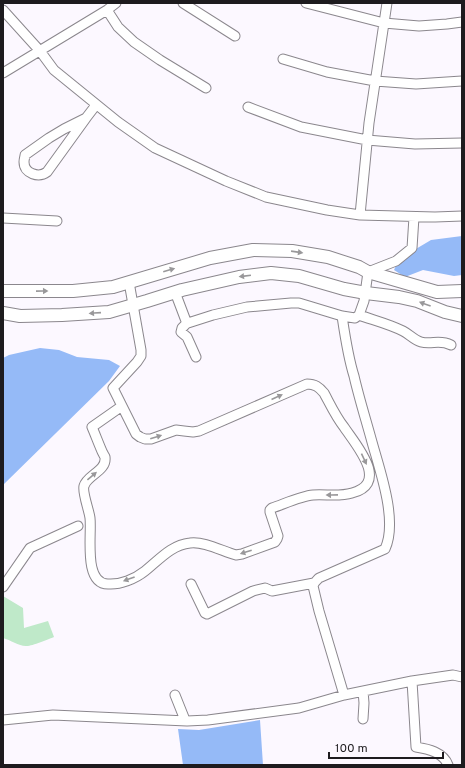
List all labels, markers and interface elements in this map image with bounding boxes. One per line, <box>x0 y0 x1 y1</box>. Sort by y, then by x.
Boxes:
one-way arrow <box>291 249 303 255</box>
one-way arrow <box>164 267 176 273</box>
one-way arrow <box>239 273 251 279</box>
one-way arrow <box>36 288 49 294</box>
one-way arrow <box>419 301 431 307</box>
one-way arrow <box>89 309 101 316</box>
one-way arrow <box>272 394 284 400</box>
one-way arrow <box>150 434 162 440</box>
one-way arrow <box>361 453 367 464</box>
one-way arrow <box>87 471 98 480</box>
one-way arrow <box>325 492 338 498</box>
one-way arrow <box>239 549 251 555</box>
one-way arrow <box>123 577 135 583</box>
scale bar <box>329 734 443 760</box>
text: 100 m <box>335 741 368 757</box>

